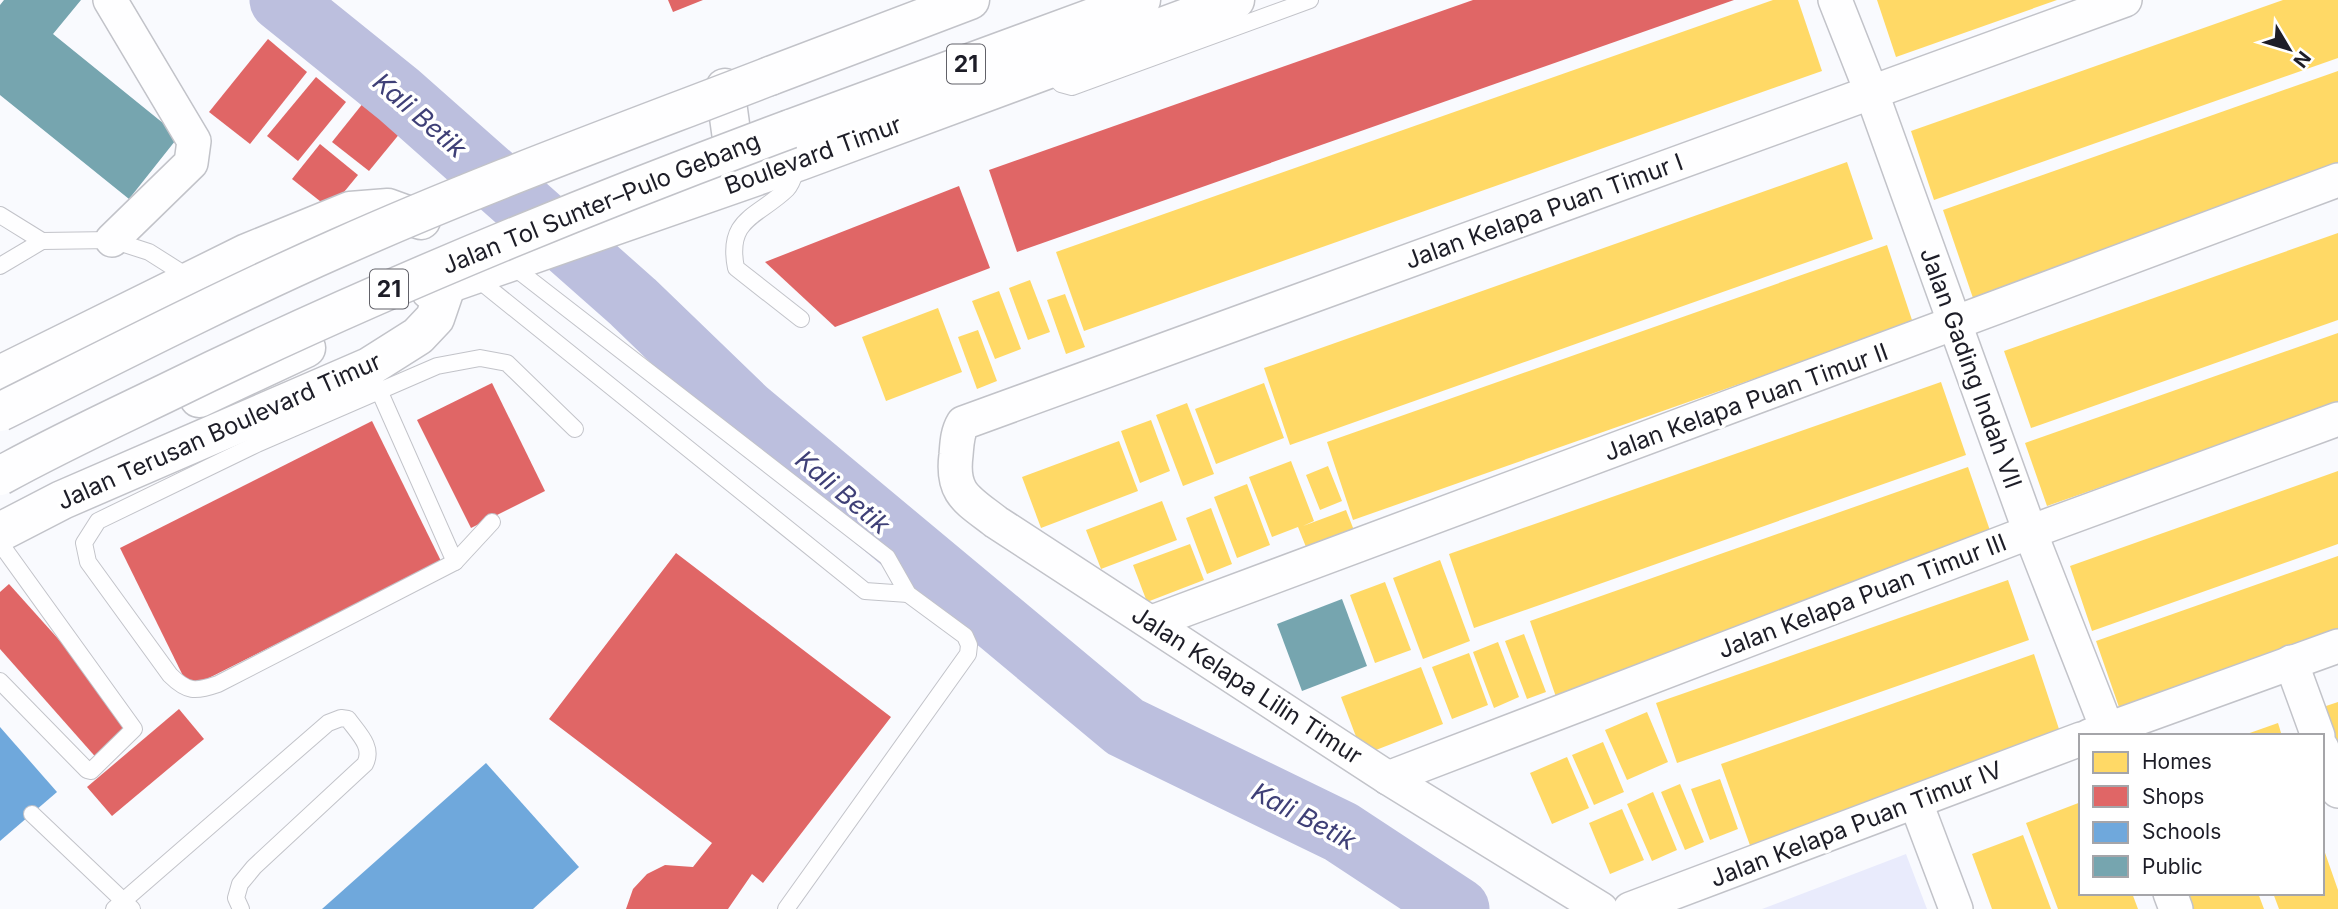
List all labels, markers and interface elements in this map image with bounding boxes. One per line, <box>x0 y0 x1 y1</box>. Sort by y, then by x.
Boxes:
north arrow <box>2254 14 2324 84</box>
road number: 21 <box>947 44 985 83</box>
text: N <box>2288 46 2316 72</box>
water label: Kali Betik <box>367 66 474 164</box>
street label: Boulevard Timur <box>721 110 905 200</box>
street label: Jalan Tol Sunter–Pulo Gebang <box>438 126 764 280</box>
street label: Jalan Kelapa Puan Timur I <box>1401 147 1687 275</box>
street label: Jalan Gading Indah VII <box>1914 244 2028 492</box>
road number: 21 <box>370 270 408 308</box>
street label: Jalan Kelapa Puan Timur II <box>1600 337 1892 467</box>
street label: Jalan Terusan Boulevard Timur <box>53 346 385 516</box>
water label: Kali Betik <box>790 444 897 541</box>
street label: Jalan Kelapa Puan Timur III <box>1714 528 2010 664</box>
street label: Jalan Kelapa Lilin Timur <box>1127 600 1367 770</box>
legend <box>2079 734 2324 895</box>
text: Homes <box>2142 749 2212 774</box>
street label: Jalan Kelapa Puan Timur IV <box>1706 755 2006 893</box>
water label: Kali Betik <box>1247 776 1362 857</box>
text: Shops <box>2142 784 2204 809</box>
text: Schools <box>2142 819 2221 844</box>
text: Public <box>2142 854 2203 879</box>

